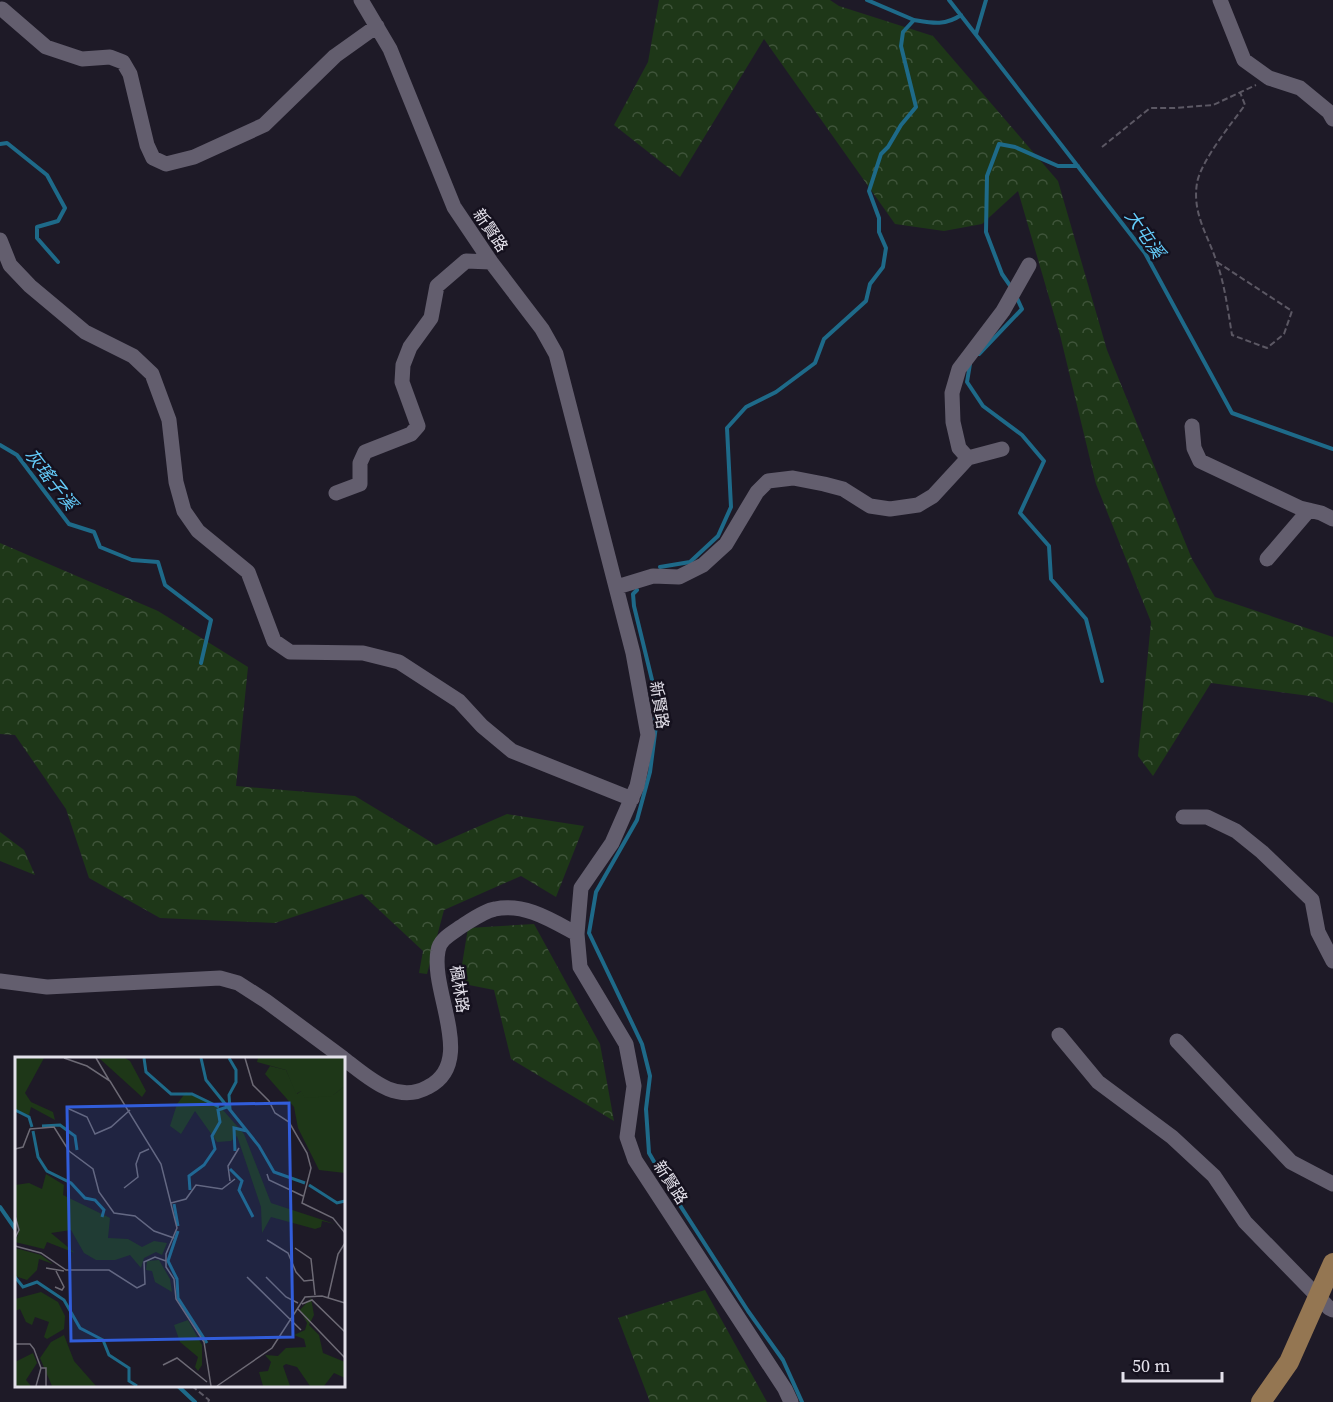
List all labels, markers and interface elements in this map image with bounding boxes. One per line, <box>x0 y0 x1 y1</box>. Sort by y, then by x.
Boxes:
street label: 新賢路 <box>468 204 514 256</box>
water label: 大屯溪 <box>1119 205 1172 266</box>
water label: 灰瑤子溪 <box>19 443 85 517</box>
street label: 新賢路 <box>645 680 675 730</box>
street label: 楓林路 <box>445 964 475 1014</box>
inset map <box>15 1057 345 1387</box>
street label: 新賢路 <box>649 1156 693 1208</box>
scale bar <box>1123 1345 1222 1383</box>
text: 50 m <box>1132 1353 1170 1378</box>

